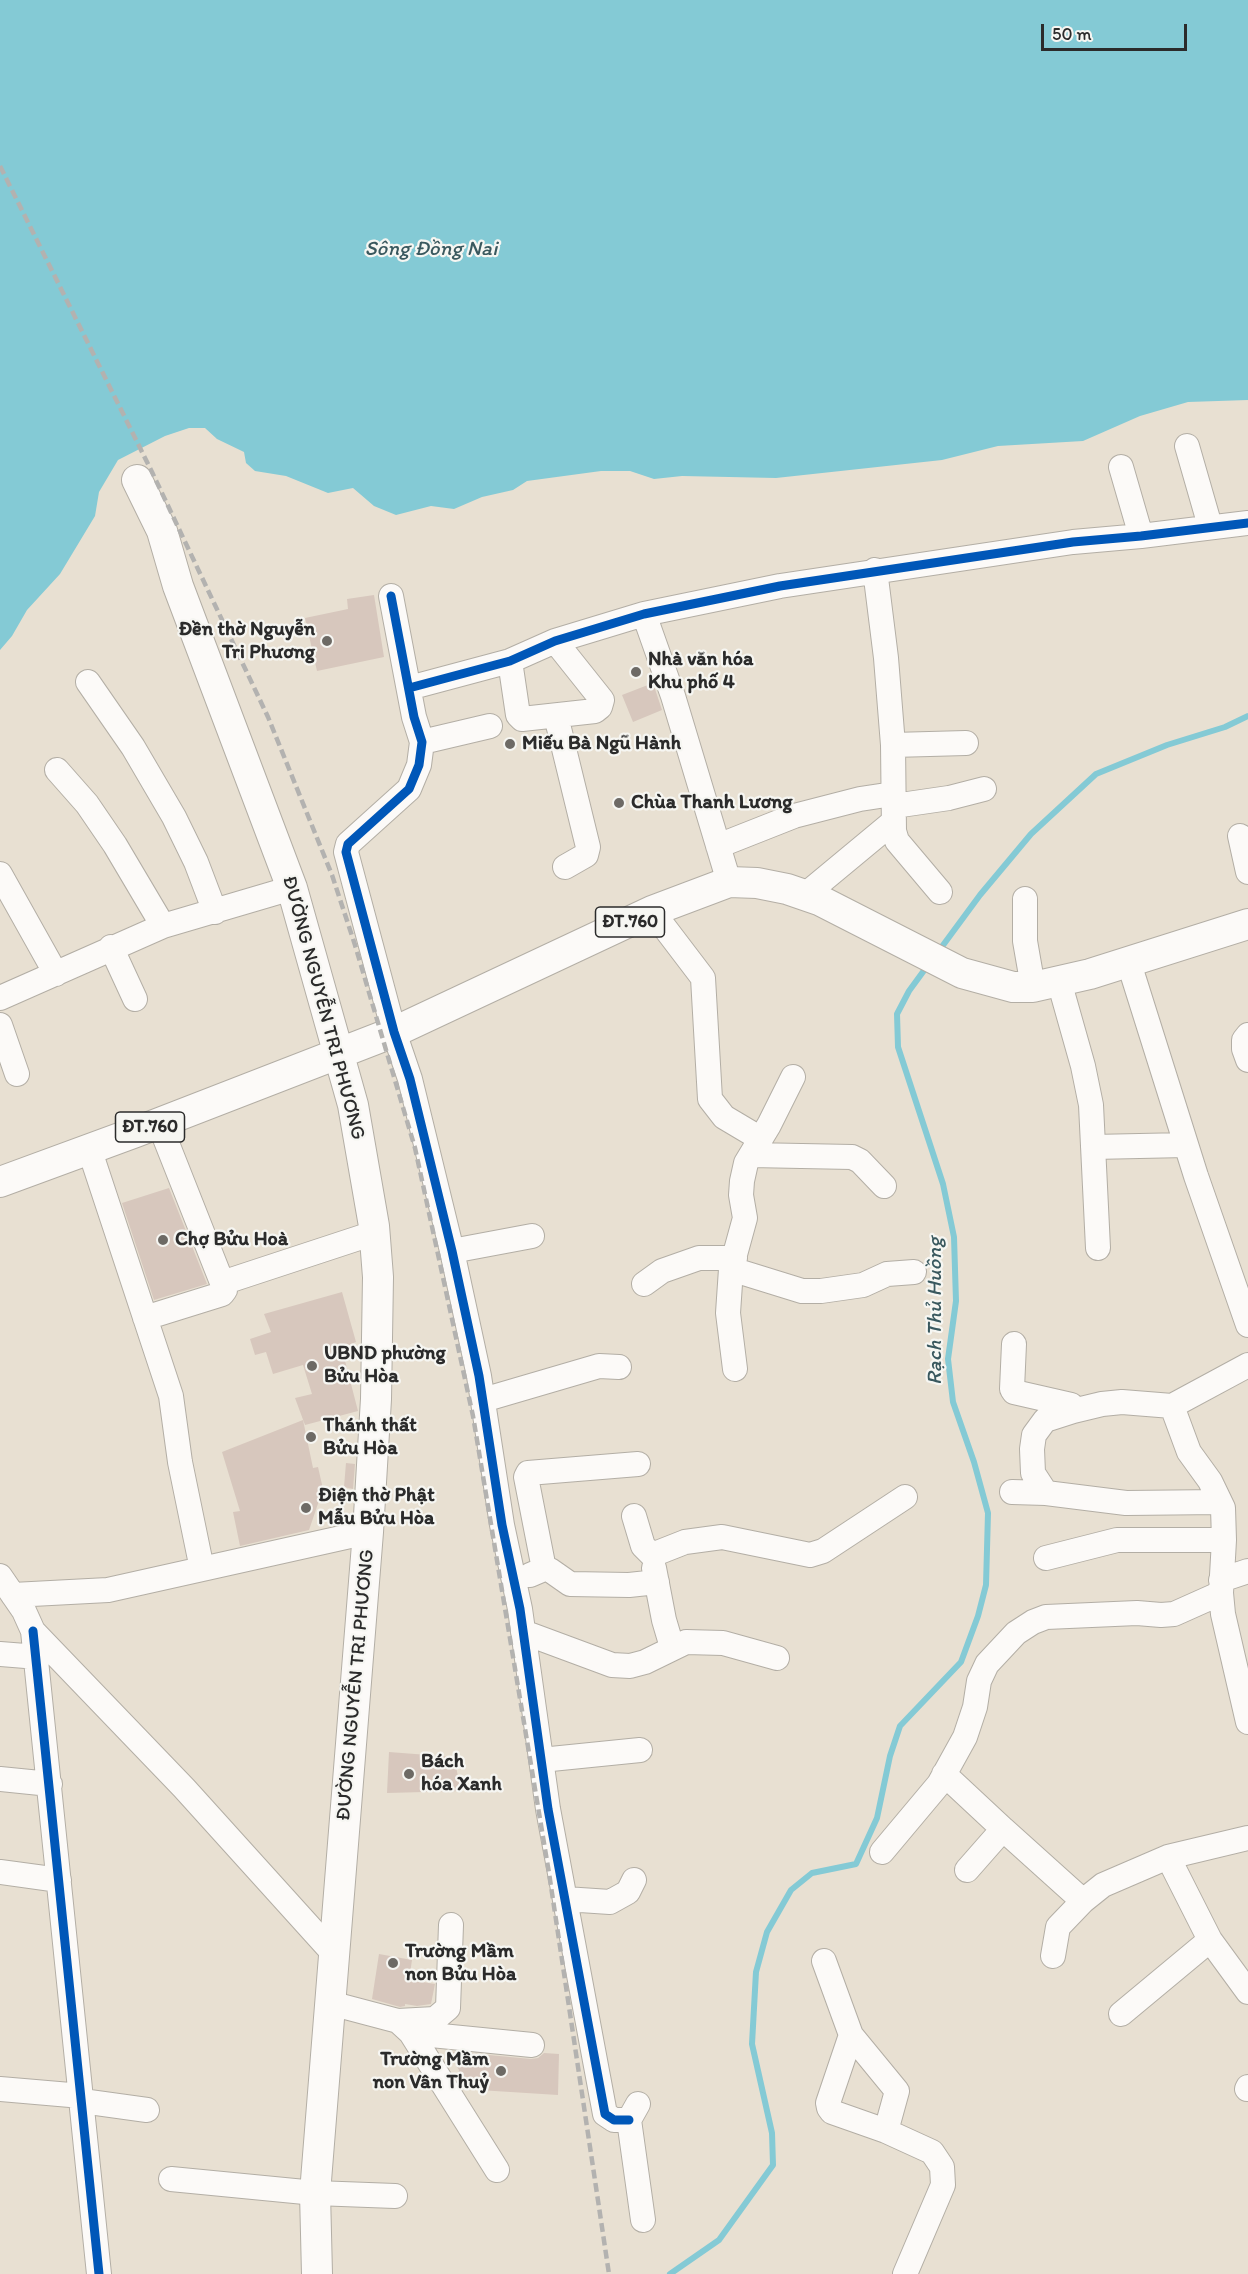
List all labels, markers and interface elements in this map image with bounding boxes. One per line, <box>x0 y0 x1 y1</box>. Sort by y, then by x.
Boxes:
scale bar <box>1044 12 1190 50</box>
text: 50 m <box>1052 23 1092 45</box>
water label: Sông Đồng Nai <box>365 237 497 263</box>
place label: Đền thờ Nguyễn Tri Phương <box>179 618 315 665</box>
marker: Đền thờ Nguyễn Tri Phương <box>320 634 334 648</box>
place label: Nhà văn hóa Khu phố 4 <box>648 648 753 695</box>
marker: Nhà văn hóa Khu phố 4 <box>629 665 643 679</box>
place label: Miếu Bà Ngũ Hành <box>522 732 681 756</box>
marker: Miếu Bà Ngũ Hành <box>503 737 517 751</box>
place label: Chùa Thanh Lương <box>631 791 792 815</box>
marker: Chùa Thanh Lương <box>612 796 626 810</box>
street label: ĐƯỜNG NGUYỄN TRI PHƯƠNG <box>276 873 370 1143</box>
road number: ĐT.760 <box>596 907 664 937</box>
road number: ĐT.760 <box>116 1112 184 1142</box>
place label: Chợ Bửu Hoà <box>175 1228 288 1252</box>
marker: Chợ Bửu Hoà <box>156 1233 170 1247</box>
water label: Rạch Thủ Huồng <box>923 1237 949 1385</box>
place label: UBND phường Bửu Hòa <box>324 1342 446 1389</box>
marker: UBND phường Bửu Hòa <box>305 1359 319 1373</box>
place label: Thánh thất Bửu Hòa <box>323 1414 417 1461</box>
marker: Thánh thất Bửu Hòa <box>304 1430 318 1444</box>
place label: Điện thờ Phật Mẫu Bửu Hòa <box>318 1484 435 1531</box>
marker: Điện thờ Phật Mẫu Bửu Hòa <box>299 1501 313 1515</box>
street label: ĐƯỜNG NGUYỄN TRI PHƯƠNG <box>332 1548 380 1822</box>
place label: Bách hóa Xanh <box>421 1750 502 1797</box>
marker: Bách hóa Xanh <box>402 1767 416 1781</box>
place label: Trường Mầm non Bửu Hòa <box>405 1940 516 1987</box>
marker: Trường Mầm non Bửu Hòa <box>386 1956 400 1970</box>
place label: Trường Mầm non Vân Thuỷ <box>373 2048 489 2095</box>
marker: Trường Mầm non Vân Thuỷ <box>494 2064 508 2078</box>

